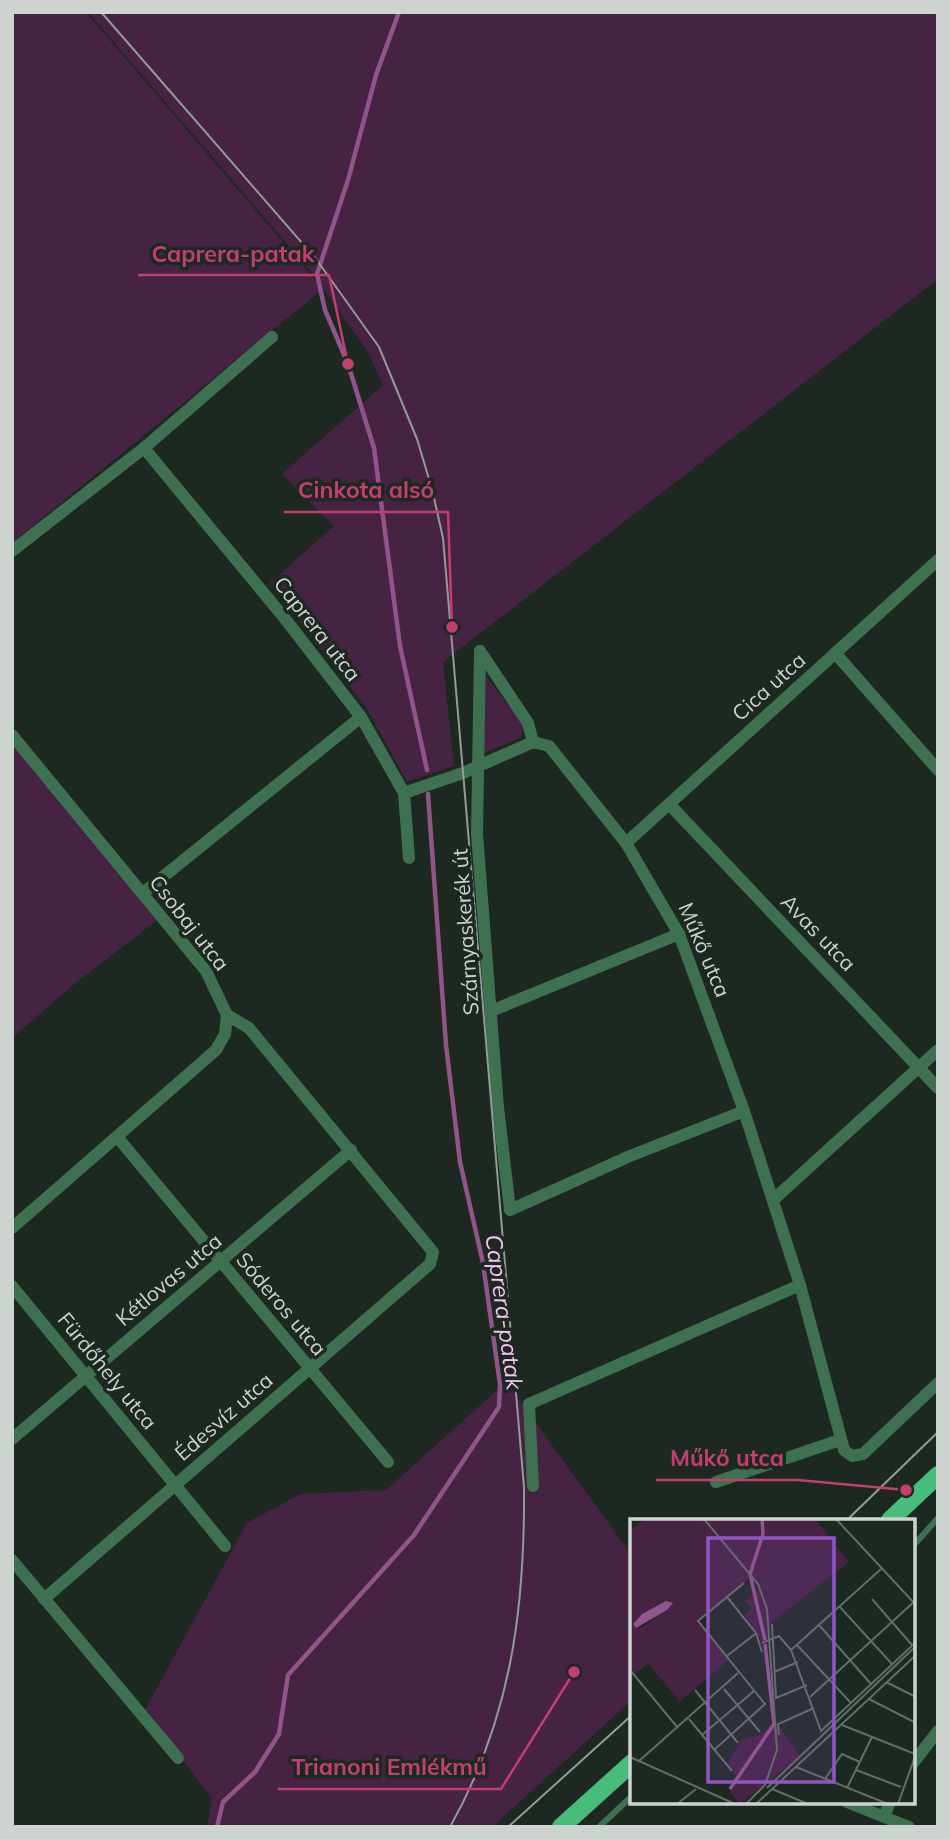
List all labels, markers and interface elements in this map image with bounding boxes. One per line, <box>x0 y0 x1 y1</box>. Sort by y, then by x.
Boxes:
callout: Caprera-patak <box>138 231 329 275</box>
text: Caprera-patak <box>152 239 316 268</box>
callout: Cinkota alsó <box>284 468 448 512</box>
text: Cinkota alsó <box>298 475 434 504</box>
street label: Caprera utca <box>269 571 367 686</box>
street label: Cica utca <box>726 646 810 726</box>
street label: Szárnyaskerék út <box>446 848 484 1016</box>
street label: Csobaj utca <box>144 869 235 976</box>
street label: Avas utca <box>776 889 862 976</box>
street label: Műkő utca <box>673 898 737 1001</box>
street label: Kétlovas utca <box>110 1227 227 1331</box>
water label: Caprera-patak <box>479 1232 530 1393</box>
street label: Sóderos utca <box>231 1246 332 1360</box>
street label: Fürdőhely utca <box>53 1306 163 1434</box>
street label: Édesvíz utca <box>169 1367 278 1466</box>
callout: Műkő utca <box>656 1436 798 1480</box>
text: Műkő utca <box>670 1443 784 1472</box>
inset map <box>630 1519 915 1804</box>
callout: Trianoni Emlékmű <box>278 1745 501 1789</box>
text: Trianoni Emlékmű <box>291 1752 487 1781</box>

